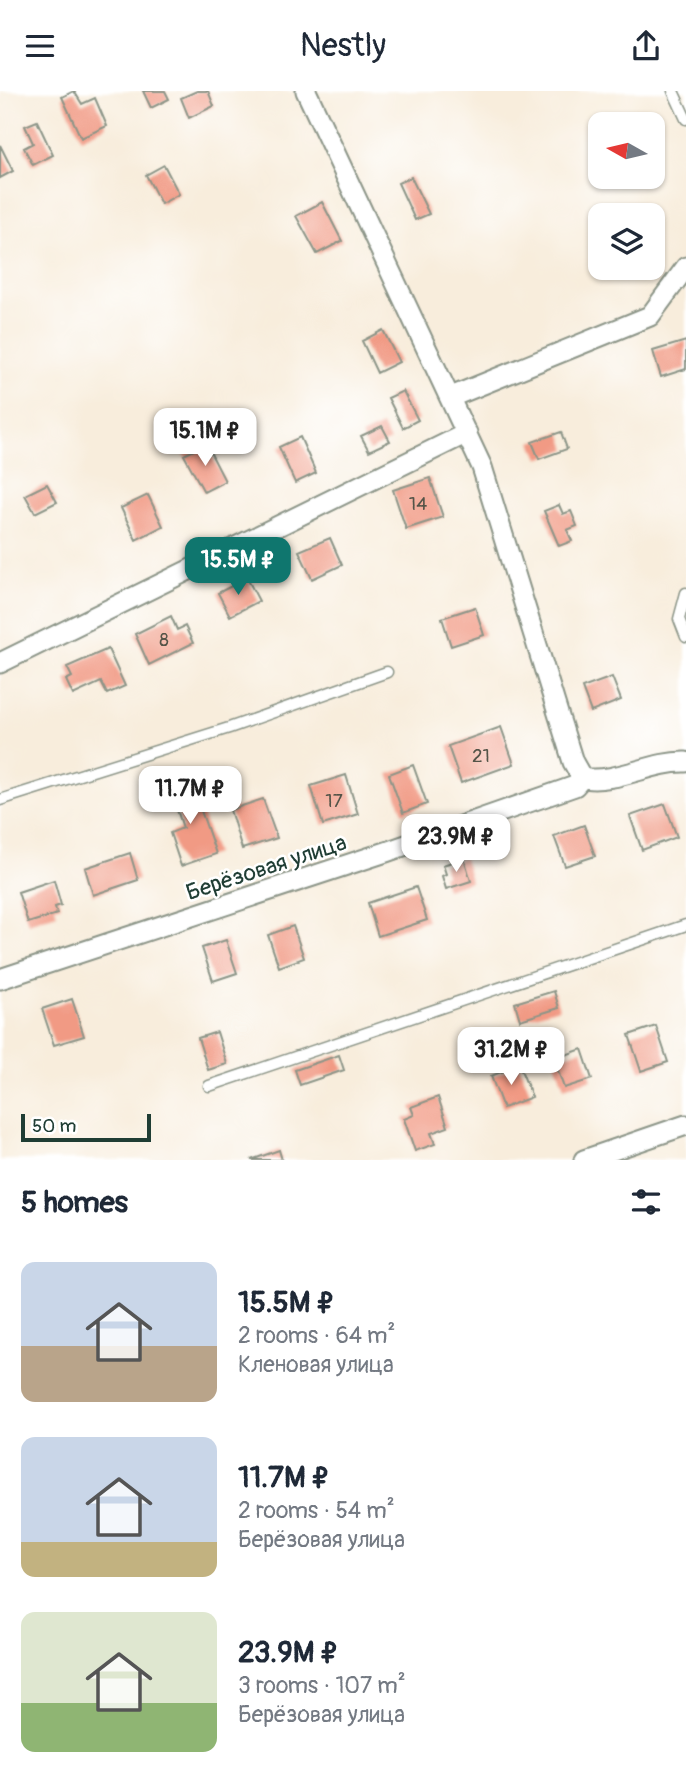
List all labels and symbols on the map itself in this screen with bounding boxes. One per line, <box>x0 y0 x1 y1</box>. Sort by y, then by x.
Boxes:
north arrow <box>588 112 665 189</box>
pin: 15.1M ₽ <box>140 409 270 468</box>
house number: 14 <box>409 492 427 516</box>
pin: 15.5M ₽ <box>173 538 303 597</box>
house number: 8 <box>159 628 169 652</box>
house number: 21 <box>472 744 490 768</box>
pin: 11.7M ₽ <box>125 767 255 826</box>
house number: 17 <box>325 789 343 813</box>
pin: 23.9M ₽ <box>391 815 521 874</box>
street label: Берёзовая улица <box>182 828 350 907</box>
pin: 31.2M ₽ <box>446 1027 576 1087</box>
scale bar <box>21 1111 150 1143</box>

